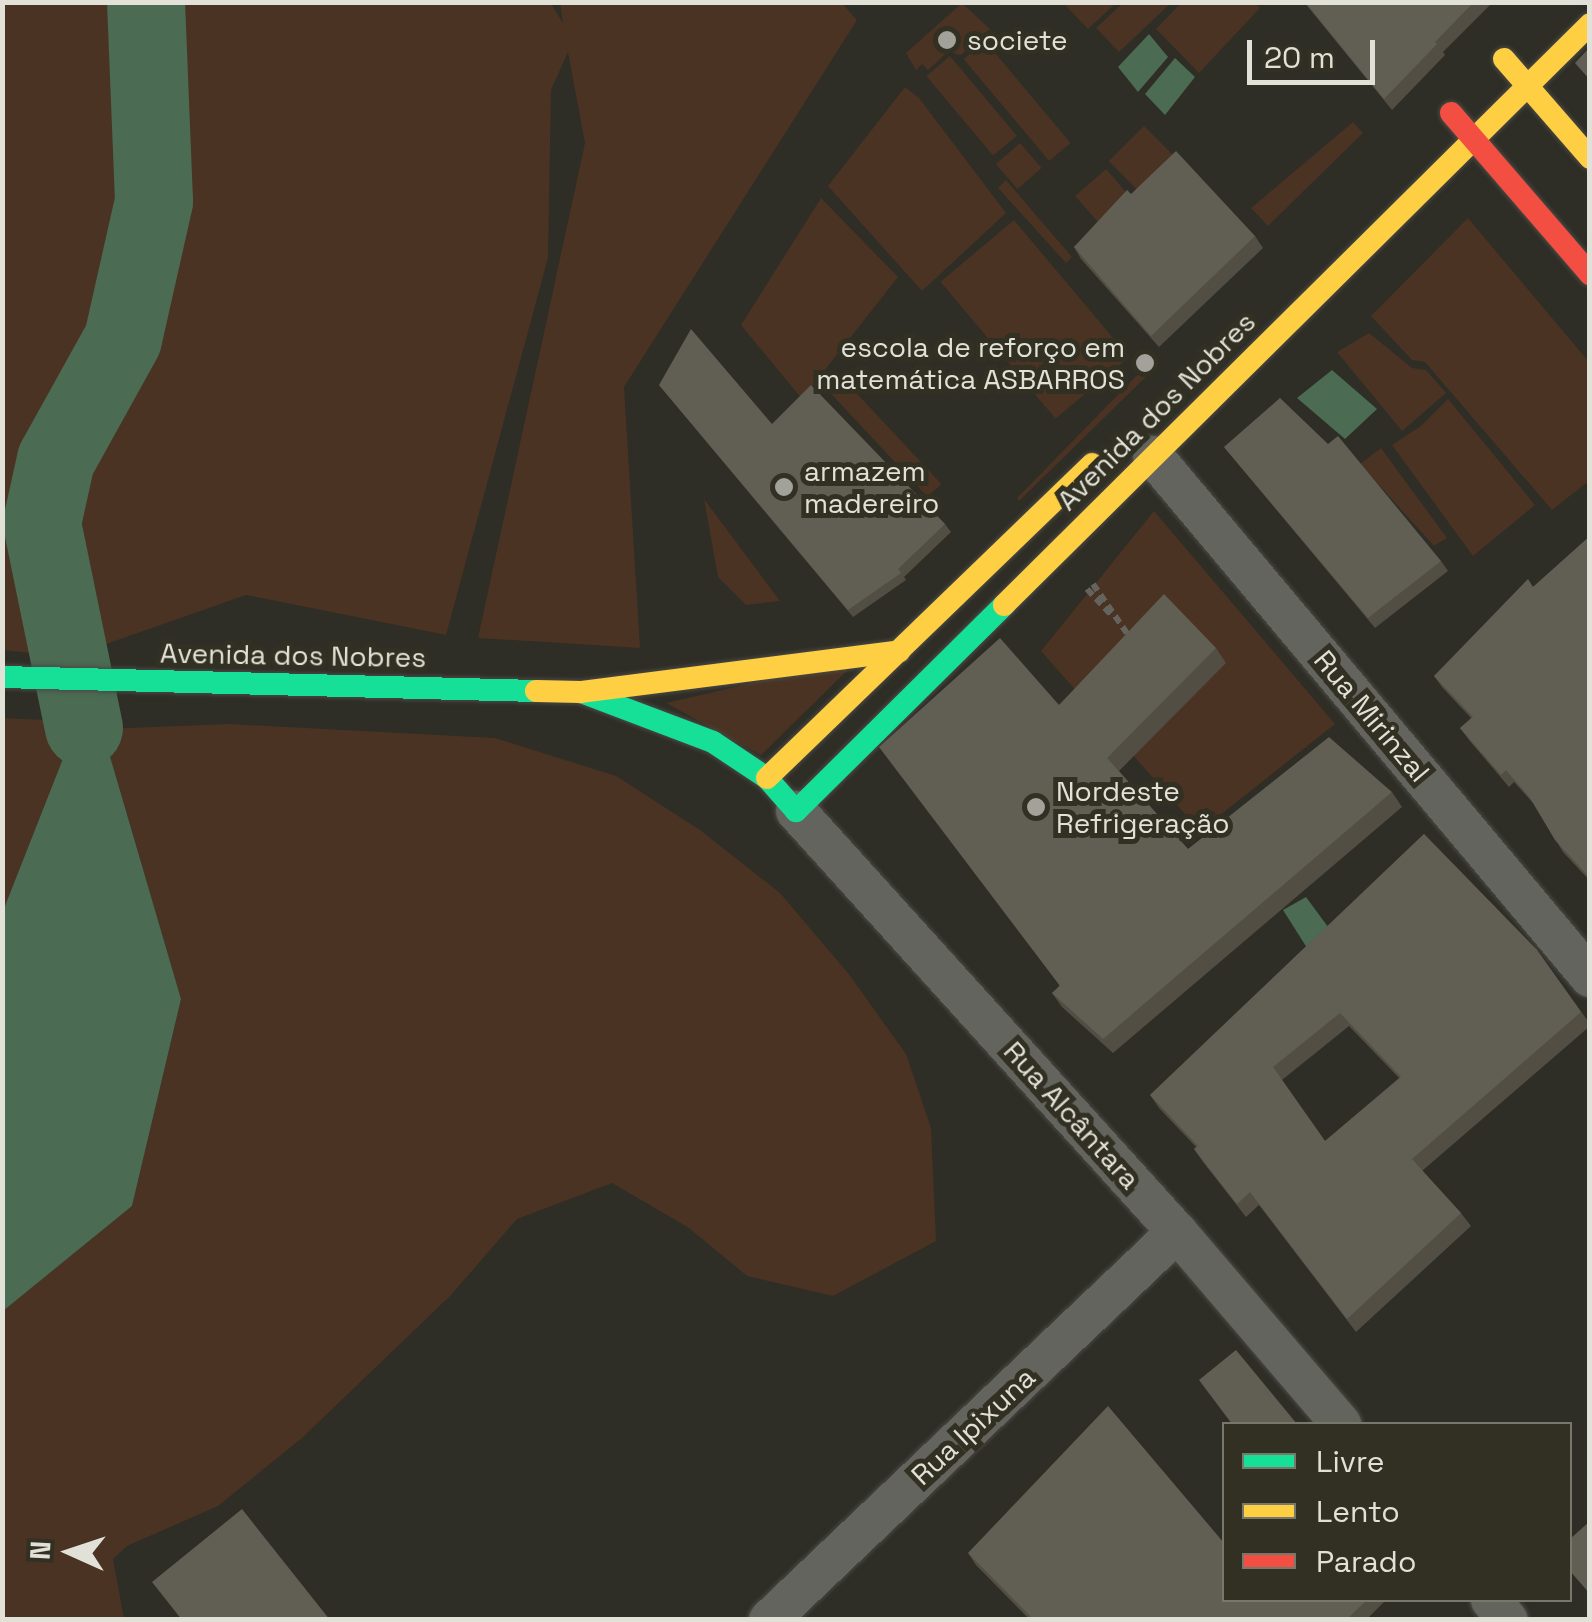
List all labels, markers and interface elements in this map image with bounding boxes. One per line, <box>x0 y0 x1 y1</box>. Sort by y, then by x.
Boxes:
scale bar <box>1252 20 1380 82</box>
place label: societe <box>967 23 1068 57</box>
marker: societe <box>936 29 958 51</box>
text: 20 m <box>1264 38 1335 77</box>
street label: Avenida dos Nobres <box>1050 305 1262 517</box>
place label: escola de reforço em matemática ASBARROS <box>816 330 1125 396</box>
marker: escola de reforço em matemática ASBARROS <box>1134 352 1156 374</box>
place label: armazem madereiro <box>804 454 939 520</box>
marker: armazem madereiro <box>773 476 795 498</box>
street label: Avenida dos Nobres <box>160 636 426 674</box>
street label: Rua Mirinzal <box>1307 643 1437 789</box>
place label: Nordeste Refrigeração <box>1056 774 1230 840</box>
marker: Nordeste Refrigeração <box>1025 796 1047 818</box>
street label: Rua Alcântara <box>997 1034 1147 1196</box>
street label: Rua Ipixuna <box>904 1360 1042 1492</box>
legend <box>1222 1422 1572 1602</box>
text: Livre <box>1316 1442 1384 1481</box>
text: Lento <box>1316 1492 1400 1531</box>
north arrow <box>20 1502 120 1602</box>
text: N <box>22 1540 59 1561</box>
text: Parado <box>1316 1542 1416 1581</box>

